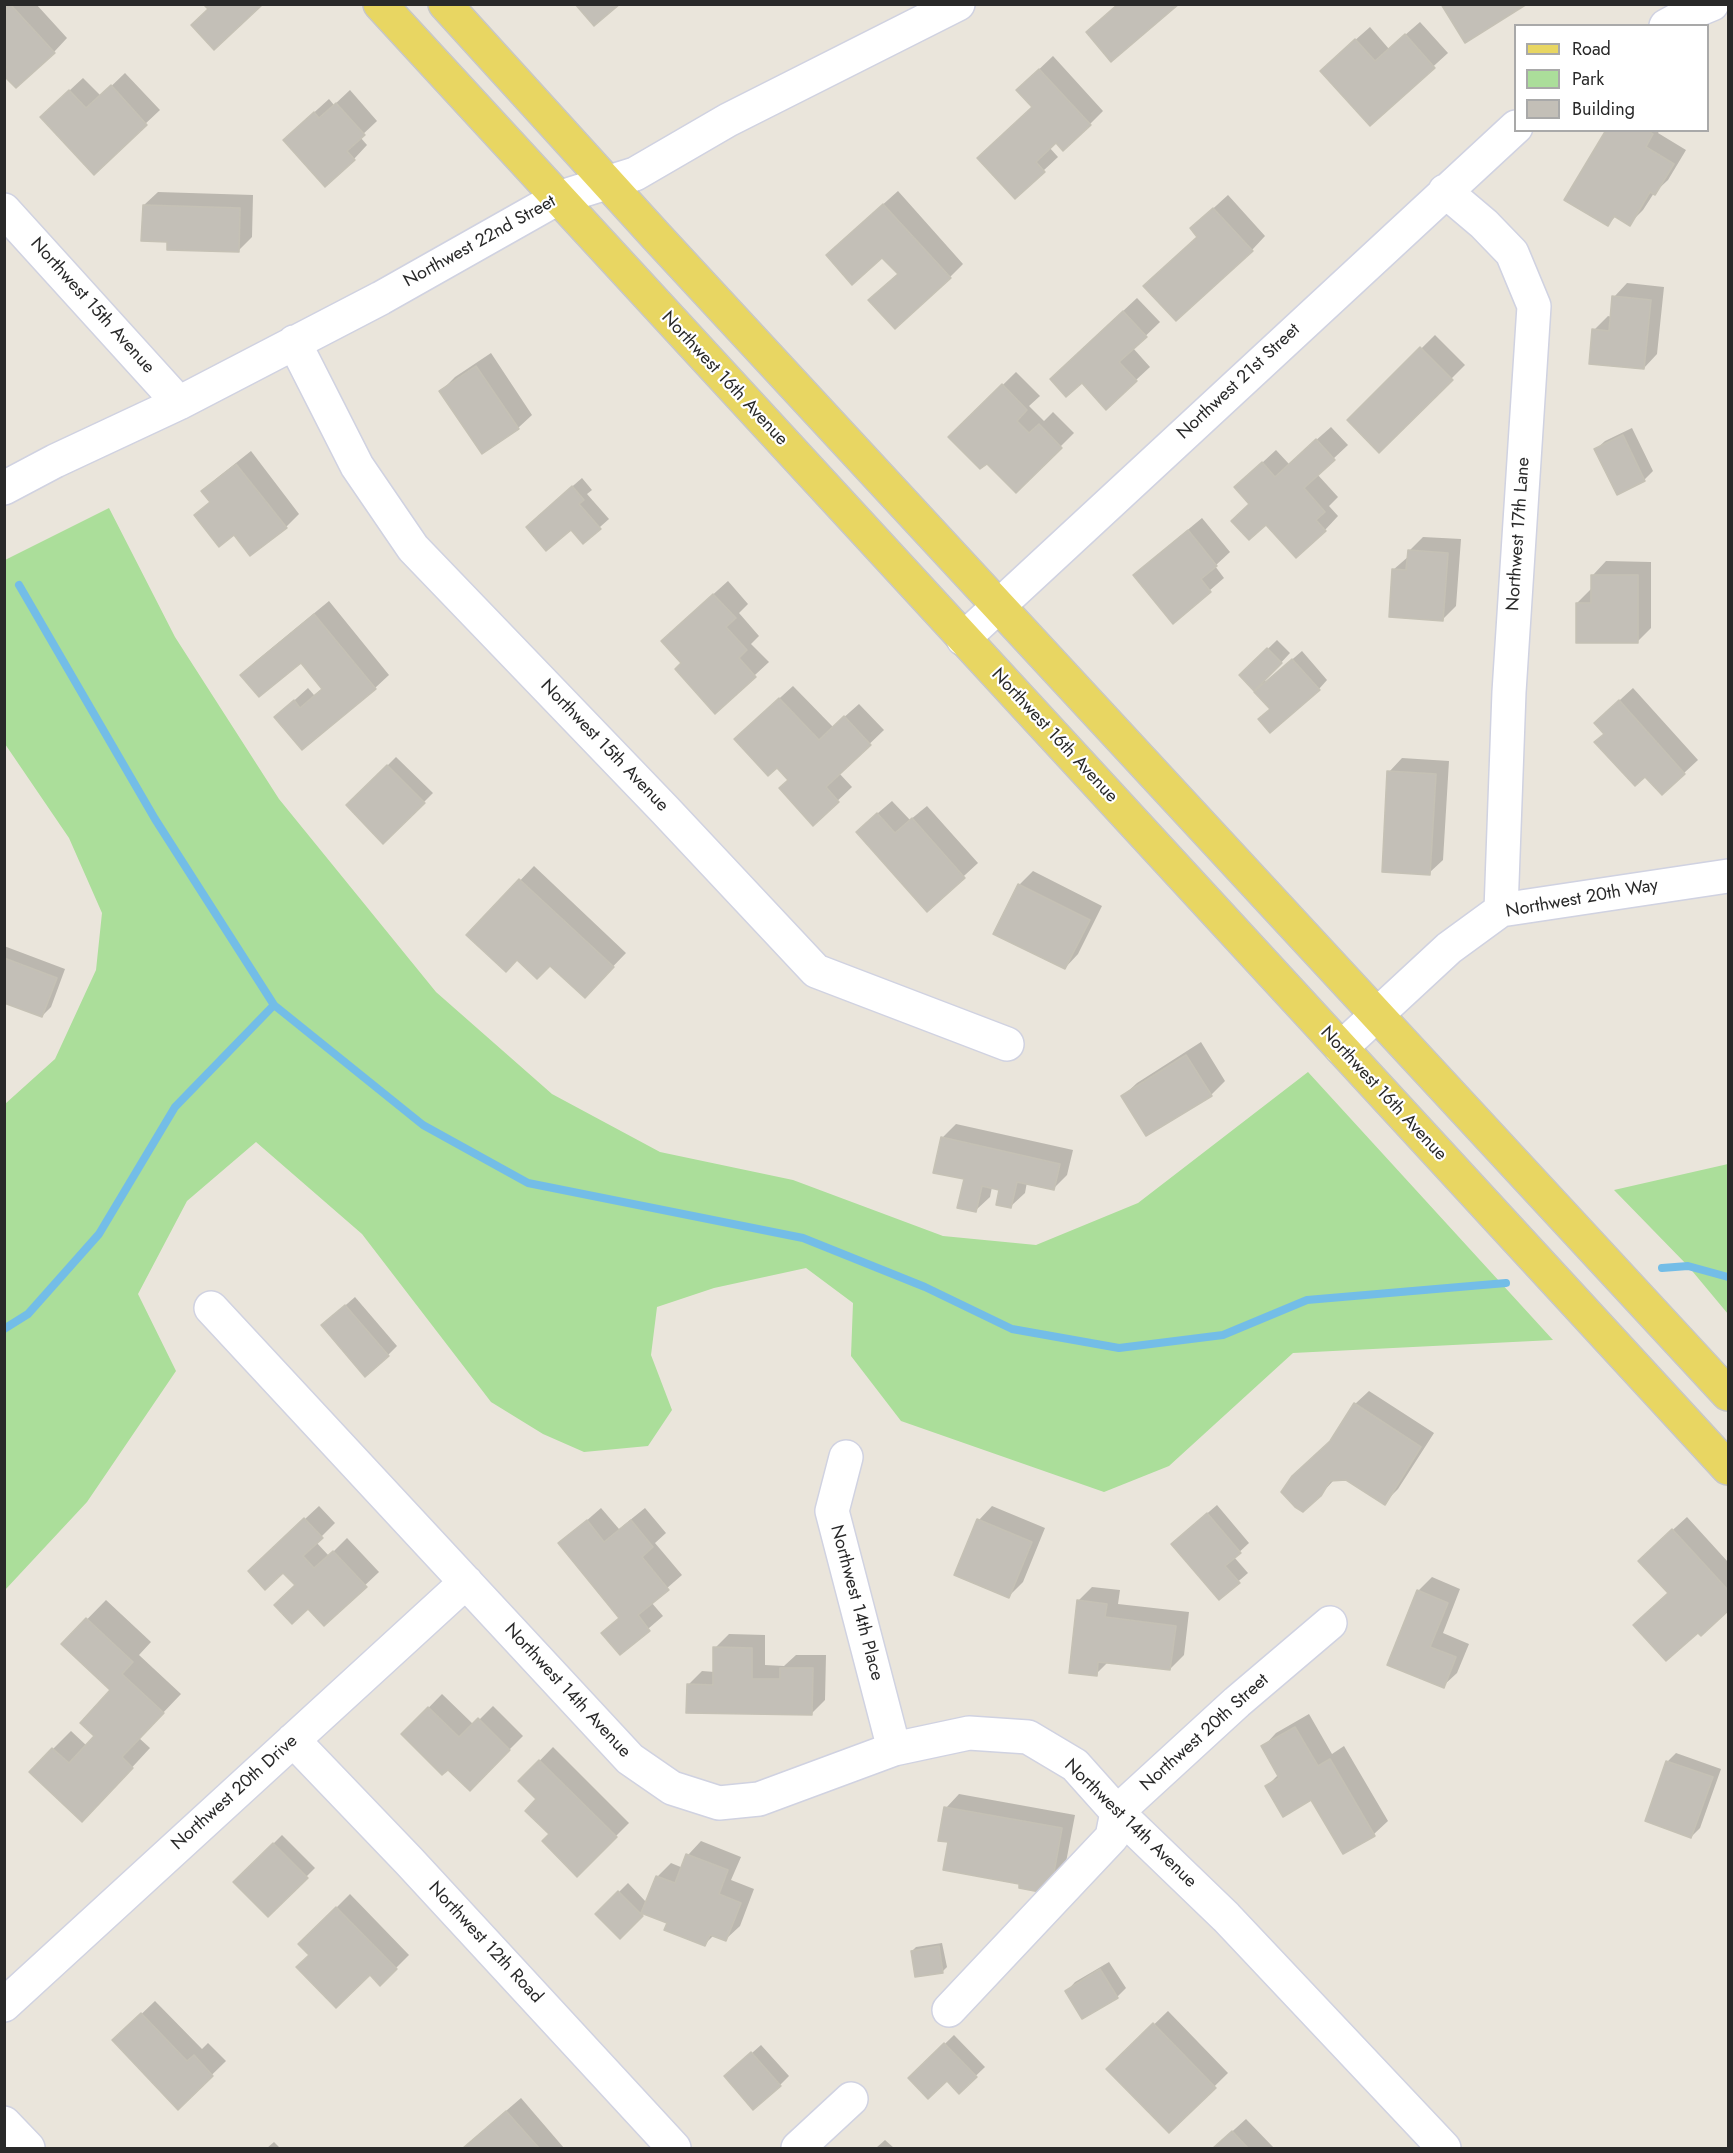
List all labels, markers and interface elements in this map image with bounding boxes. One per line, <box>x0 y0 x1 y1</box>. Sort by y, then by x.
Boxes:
legend <box>1514 24 1709 132</box>
text: Road <box>1572 36 1611 62</box>
text: Park <box>1572 66 1604 92</box>
text: Building <box>1572 96 1635 122</box>
street label: Northwest 22nd Street <box>400 191 560 293</box>
street label: Northwest 15th Avenue <box>25 234 159 378</box>
street label: Northwest 16th Avenue <box>656 307 792 451</box>
street label: Northwest 21st Street <box>1173 320 1305 444</box>
street label: Northwest 17th Lane <box>1503 456 1535 612</box>
street label: Northwest 16th Avenue <box>986 664 1122 808</box>
street label: Northwest 15th Avenue <box>535 675 673 817</box>
street label: Northwest 20th Way <box>1504 875 1660 923</box>
street label: Northwest 16th Avenue <box>1315 1022 1451 1166</box>
street label: Northwest 14th Place <box>825 1523 887 1683</box>
street label: Northwest 14th Avenue <box>499 1619 635 1763</box>
street label: Northwest 20th Street <box>1136 1670 1274 1796</box>
street label: Northwest 20th Drive <box>168 1731 302 1855</box>
street label: Northwest 14th Avenue <box>1059 1755 1201 1893</box>
street label: Northwest 12th Road <box>423 1878 547 2008</box>

